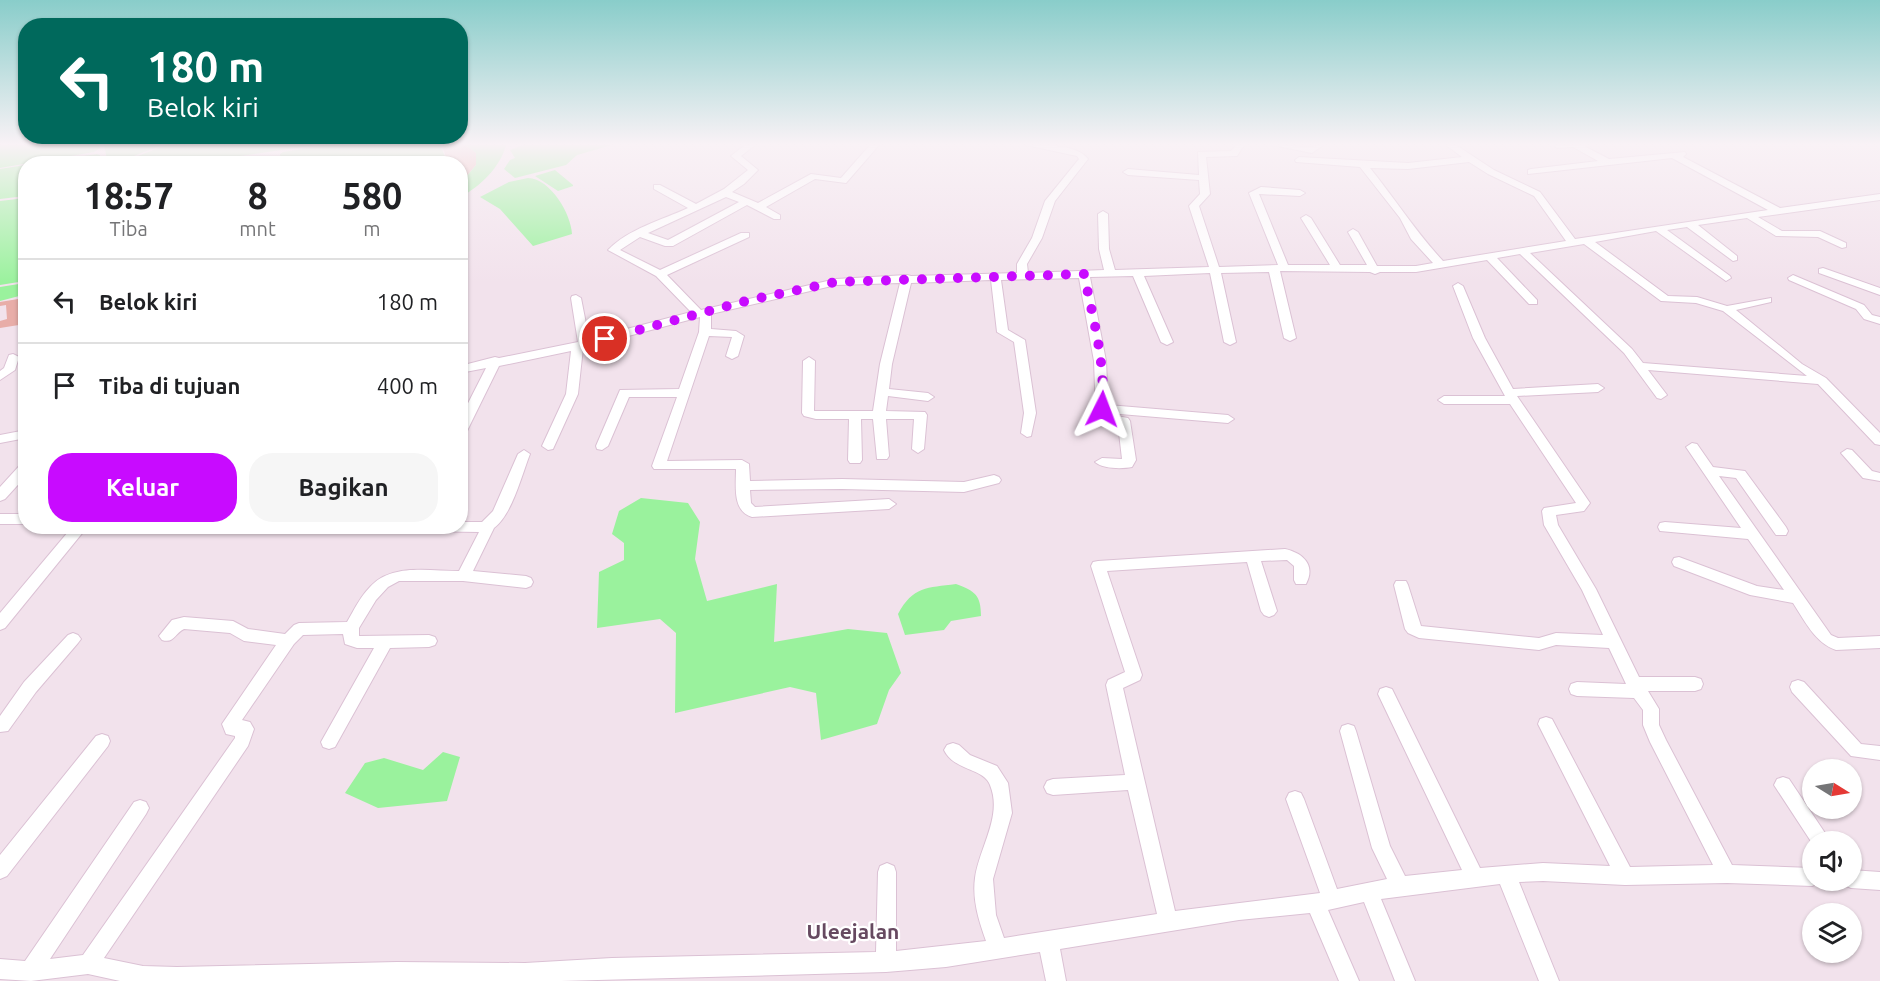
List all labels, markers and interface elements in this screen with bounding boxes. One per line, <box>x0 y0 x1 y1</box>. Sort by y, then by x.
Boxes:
icon: left <box>48 42 126 120</box>
text: 180 m <box>147 43 264 90</box>
text: Belok kiri <box>147 92 259 122</box>
text: 18:57 <box>84 175 174 216</box>
text: 8 <box>247 175 268 216</box>
text: 580 <box>341 175 402 216</box>
text: Tiba <box>109 217 148 240</box>
text: mnt <box>239 217 276 240</box>
text: m <box>363 217 381 240</box>
icon: left <box>48 285 81 318</box>
text: Belok kiri <box>99 289 197 314</box>
text: 180 m <box>377 289 438 314</box>
pin <box>579 313 630 364</box>
icon: arrive <box>588 322 621 355</box>
icon: arrive <box>48 369 81 402</box>
text: Tiba di tujuan <box>99 373 240 398</box>
text: 400 m <box>377 373 438 398</box>
position arrow <box>1070 377 1134 441</box>
button: Keluar <box>48 453 237 522</box>
button: Bagikan <box>249 453 438 522</box>
north arrow <box>1802 759 1862 819</box>
map controls <box>1802 759 1862 963</box>
button: sound <box>1802 831 1862 891</box>
button: layers <box>1802 903 1862 963</box>
district label: Uleejalan <box>807 919 899 943</box>

